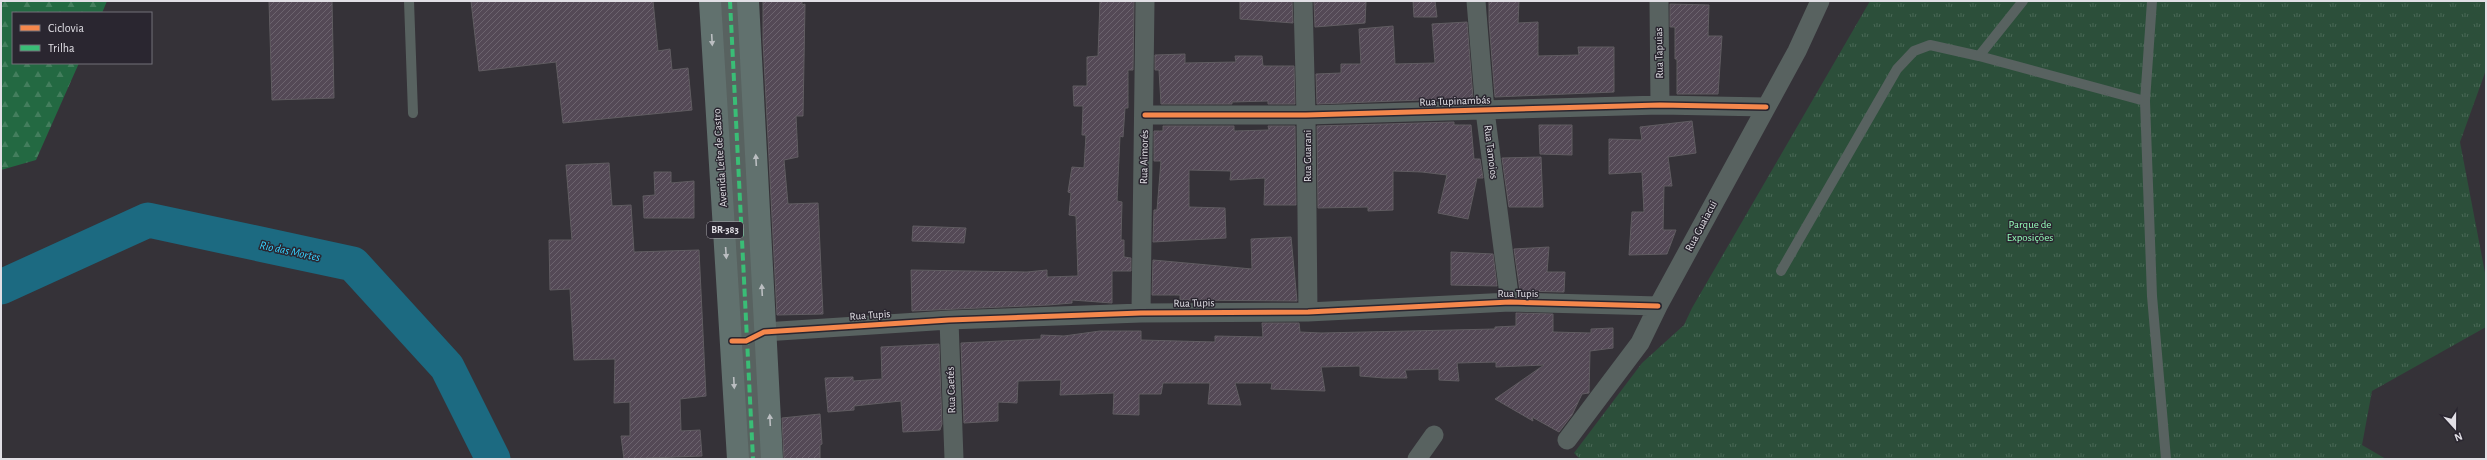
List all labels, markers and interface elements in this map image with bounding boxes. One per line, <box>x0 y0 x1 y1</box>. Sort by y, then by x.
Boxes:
legend <box>12 12 152 64</box>
text: Ciclovia <box>48 22 84 34</box>
street label: Rua Tapuias <box>1653 27 1665 79</box>
one-way arrow <box>709 34 715 47</box>
text: Trilha <box>48 42 75 54</box>
street label: Rua Tupinambás <box>1419 94 1491 108</box>
street label: Avenida Leite de Castro <box>711 108 729 208</box>
street label: Rua Tamoios <box>1482 124 1500 180</box>
street label: Rua Aimorés <box>1138 130 1150 184</box>
street label: Rua Guarani <box>1302 130 1313 182</box>
one-way arrow <box>752 154 759 166</box>
street label: Rua Guaiacui <box>1683 199 1719 253</box>
park label: Parque de Exposições <box>2007 219 2053 243</box>
road number: BR-383 <box>707 222 743 238</box>
water label: Rio das Mortes <box>259 239 322 263</box>
one-way arrow <box>723 247 730 259</box>
one-way arrow <box>759 283 765 296</box>
street label: Rua Tupis <box>1498 288 1538 299</box>
street label: Rua Tupis <box>1173 297 1215 309</box>
street label: Rua Tupis <box>849 308 891 322</box>
street label: Rua Caetés <box>945 366 957 414</box>
one-way arrow <box>731 377 738 389</box>
north arrow <box>2435 408 2475 448</box>
one-way arrow <box>766 414 773 426</box>
text: N <box>2453 430 2464 443</box>

